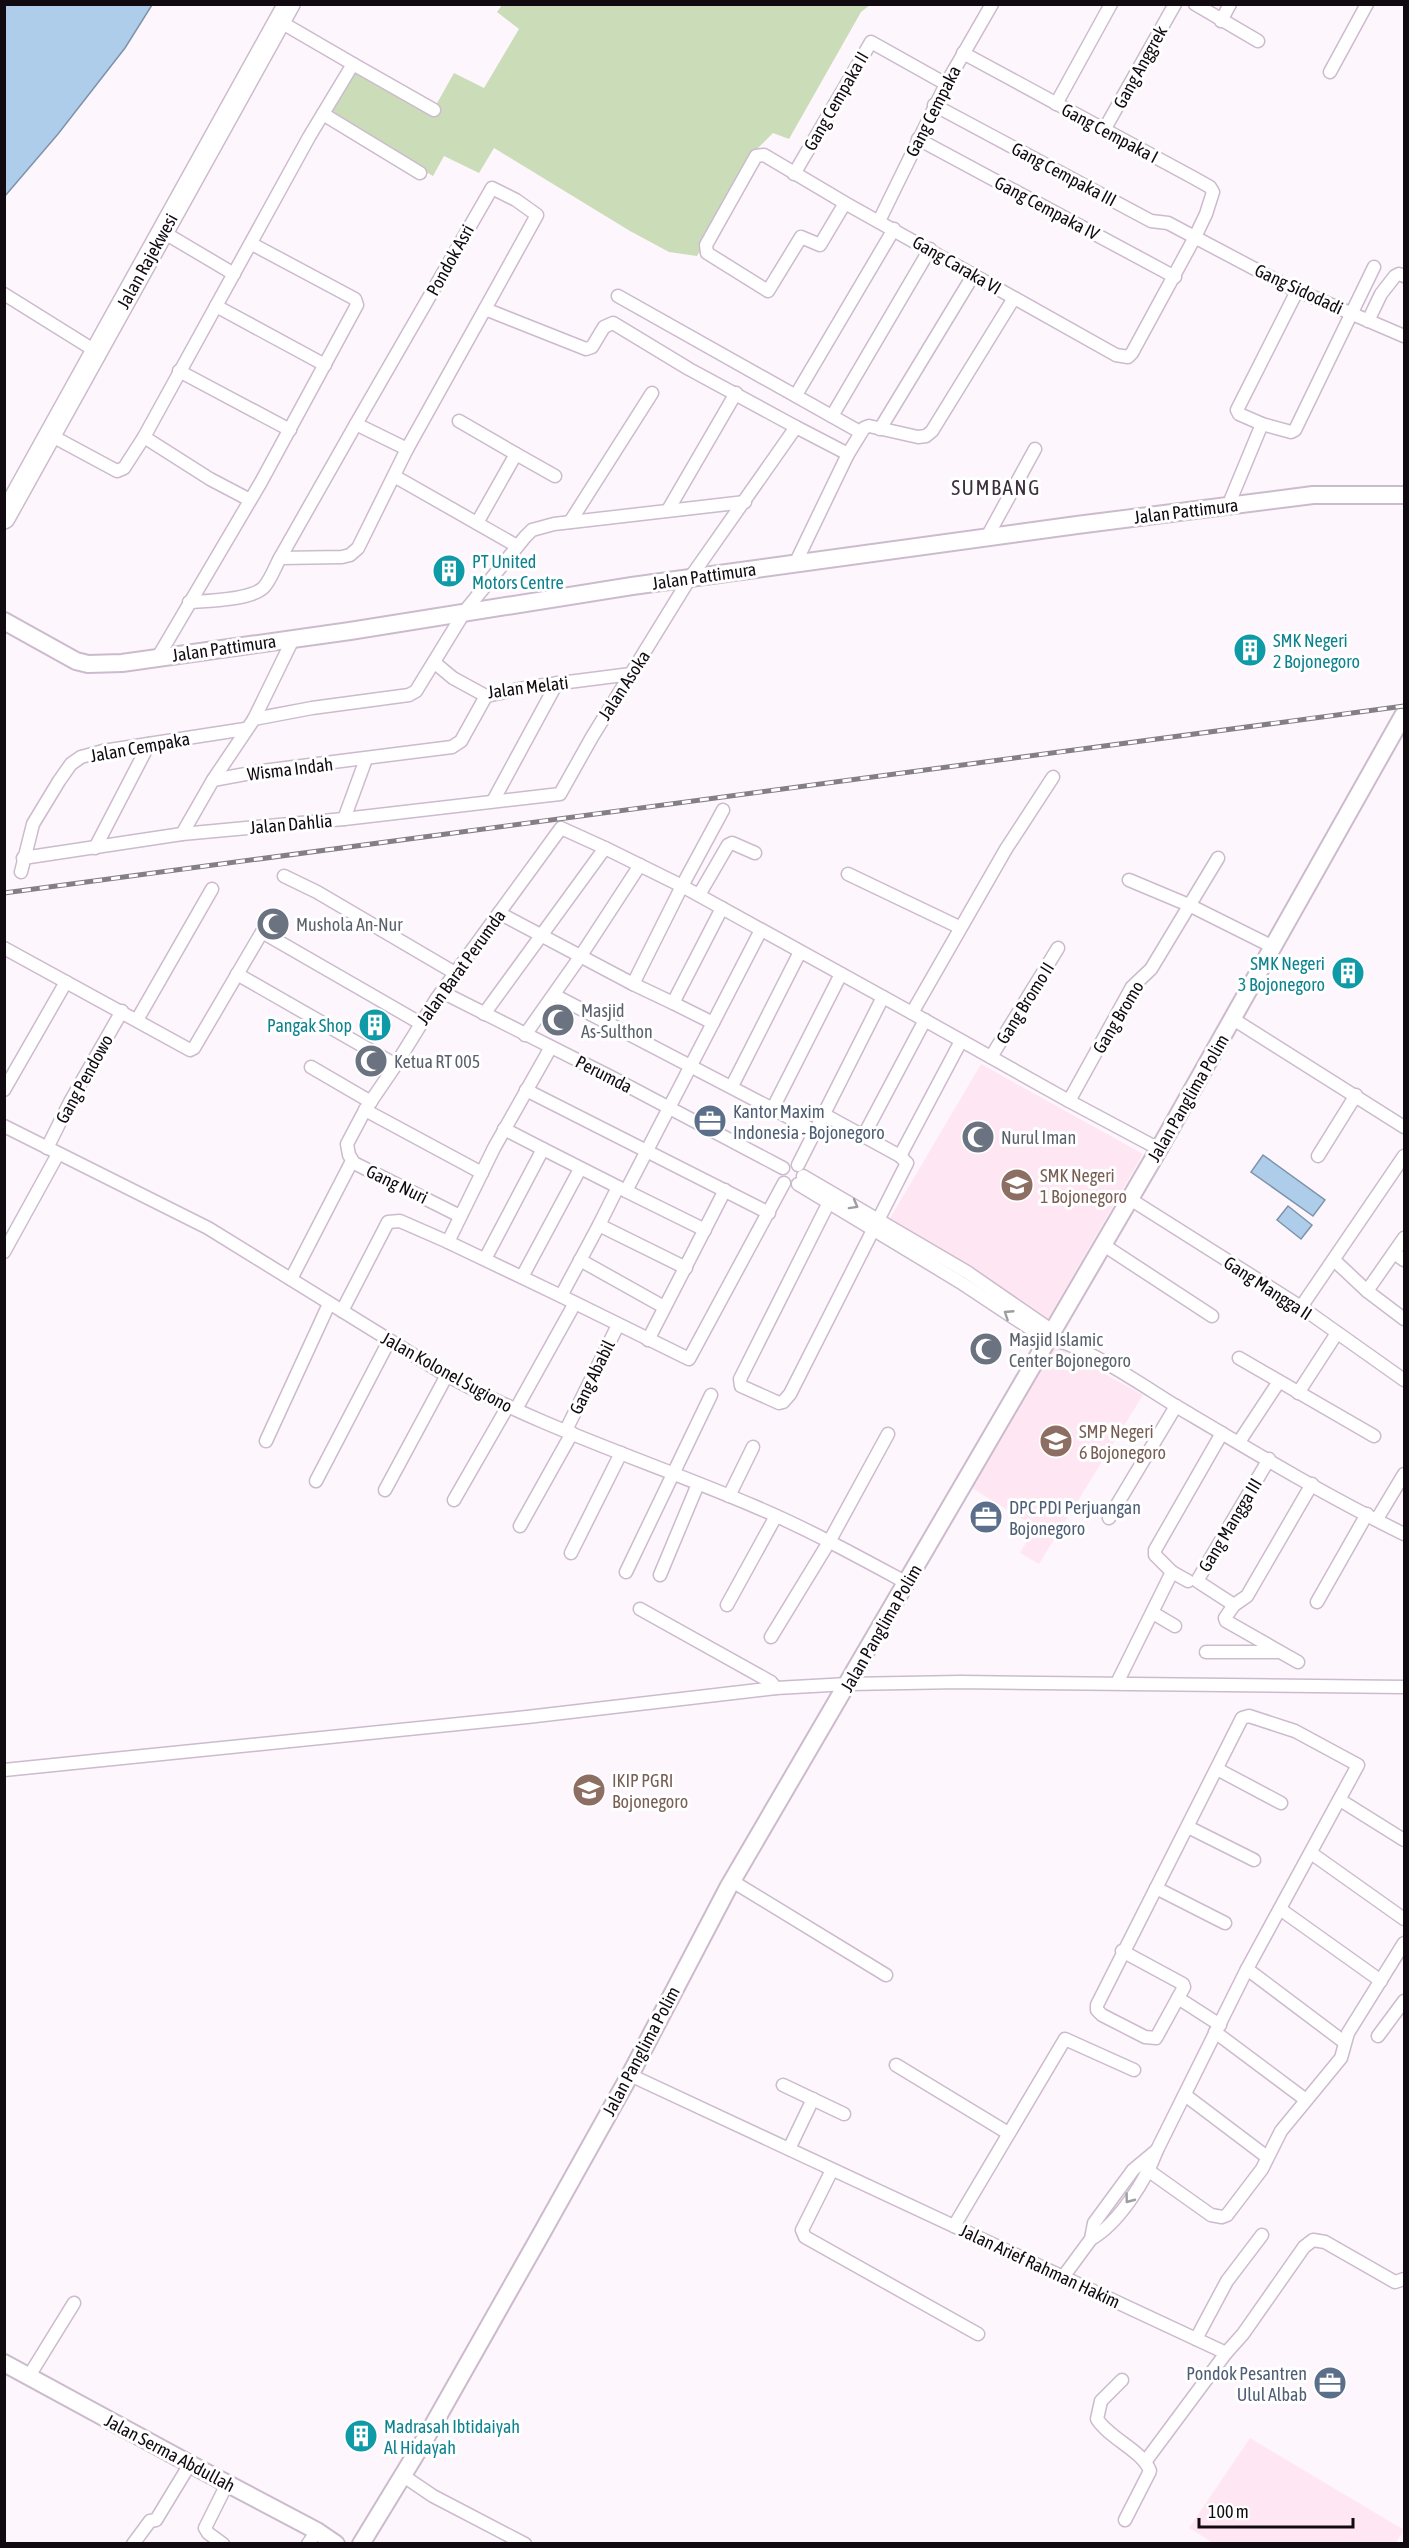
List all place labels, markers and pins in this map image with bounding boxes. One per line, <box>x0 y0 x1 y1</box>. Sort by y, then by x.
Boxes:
place label: PT United Motors Centre <box>472 551 564 593</box>
building icon: PT United Motors Centre <box>431 553 467 589</box>
place label: SMK Negeri 2 Bojonegoro <box>1273 630 1360 672</box>
building icon: SMK Negeri 2 Bojonegoro <box>1232 632 1268 668</box>
mosque icon: Mushola An-Nur <box>255 906 291 942</box>
place label: Mushola An-Nur <box>296 914 403 935</box>
place label: SMK Negeri 3 Bojonegoro <box>1238 953 1325 995</box>
building icon: SMK Negeri 3 Bojonegoro <box>1330 955 1366 991</box>
place label: Masjid As-Sulthon <box>581 1000 653 1042</box>
mosque icon: Masjid As-Sulthon <box>540 1002 576 1038</box>
building icon: Pangak Shop <box>357 1007 393 1043</box>
place label: Pangak Shop <box>267 1015 352 1036</box>
mosque icon: Ketua RT 005 <box>353 1043 389 1079</box>
place label: Ketua RT 005 <box>394 1051 480 1072</box>
place label: Kantor Maxim Indonesia - Bojonegoro <box>733 1101 885 1143</box>
office icon: Kantor Maxim Indonesia - Bojonegoro <box>692 1103 728 1139</box>
mosque icon: Nurul Iman <box>960 1119 996 1155</box>
place label: Nurul Iman <box>1001 1127 1076 1148</box>
place label: SMK Negeri 1 Bojonegoro <box>1040 1165 1127 1207</box>
school or university icon: SMK Negeri 1 Bojonegoro <box>999 1167 1035 1203</box>
place label: Masjid Islamic Center Bojonegoro <box>1009 1329 1131 1371</box>
mosque icon: Masjid Islamic Center Bojonegoro <box>968 1331 1004 1367</box>
place label: SMP Negeri 6 Bojonegoro <box>1079 1421 1166 1463</box>
school or university icon: SMP Negeri 6 Bojonegoro <box>1038 1423 1074 1459</box>
place label: DPC PDI Perjuangan Bojonegoro <box>1009 1497 1141 1539</box>
office icon: DPC PDI Perjuangan Bojonegoro <box>968 1499 1004 1535</box>
place label: IKIP PGRI Bojonegoro <box>612 1770 688 1812</box>
school or university icon: IKIP PGRI Bojonegoro <box>571 1772 607 1808</box>
place label: Pondok Pesantren Ulul Albab <box>1186 2363 1307 2405</box>
office icon: Pondok Pesantren Ulul Albab <box>1312 2365 1348 2401</box>
place label: Madrasah Ibtidaiyah Al Hidayah <box>384 2416 520 2458</box>
building icon: Madrasah Ibtidaiyah Al Hidayah <box>343 2418 379 2454</box>

